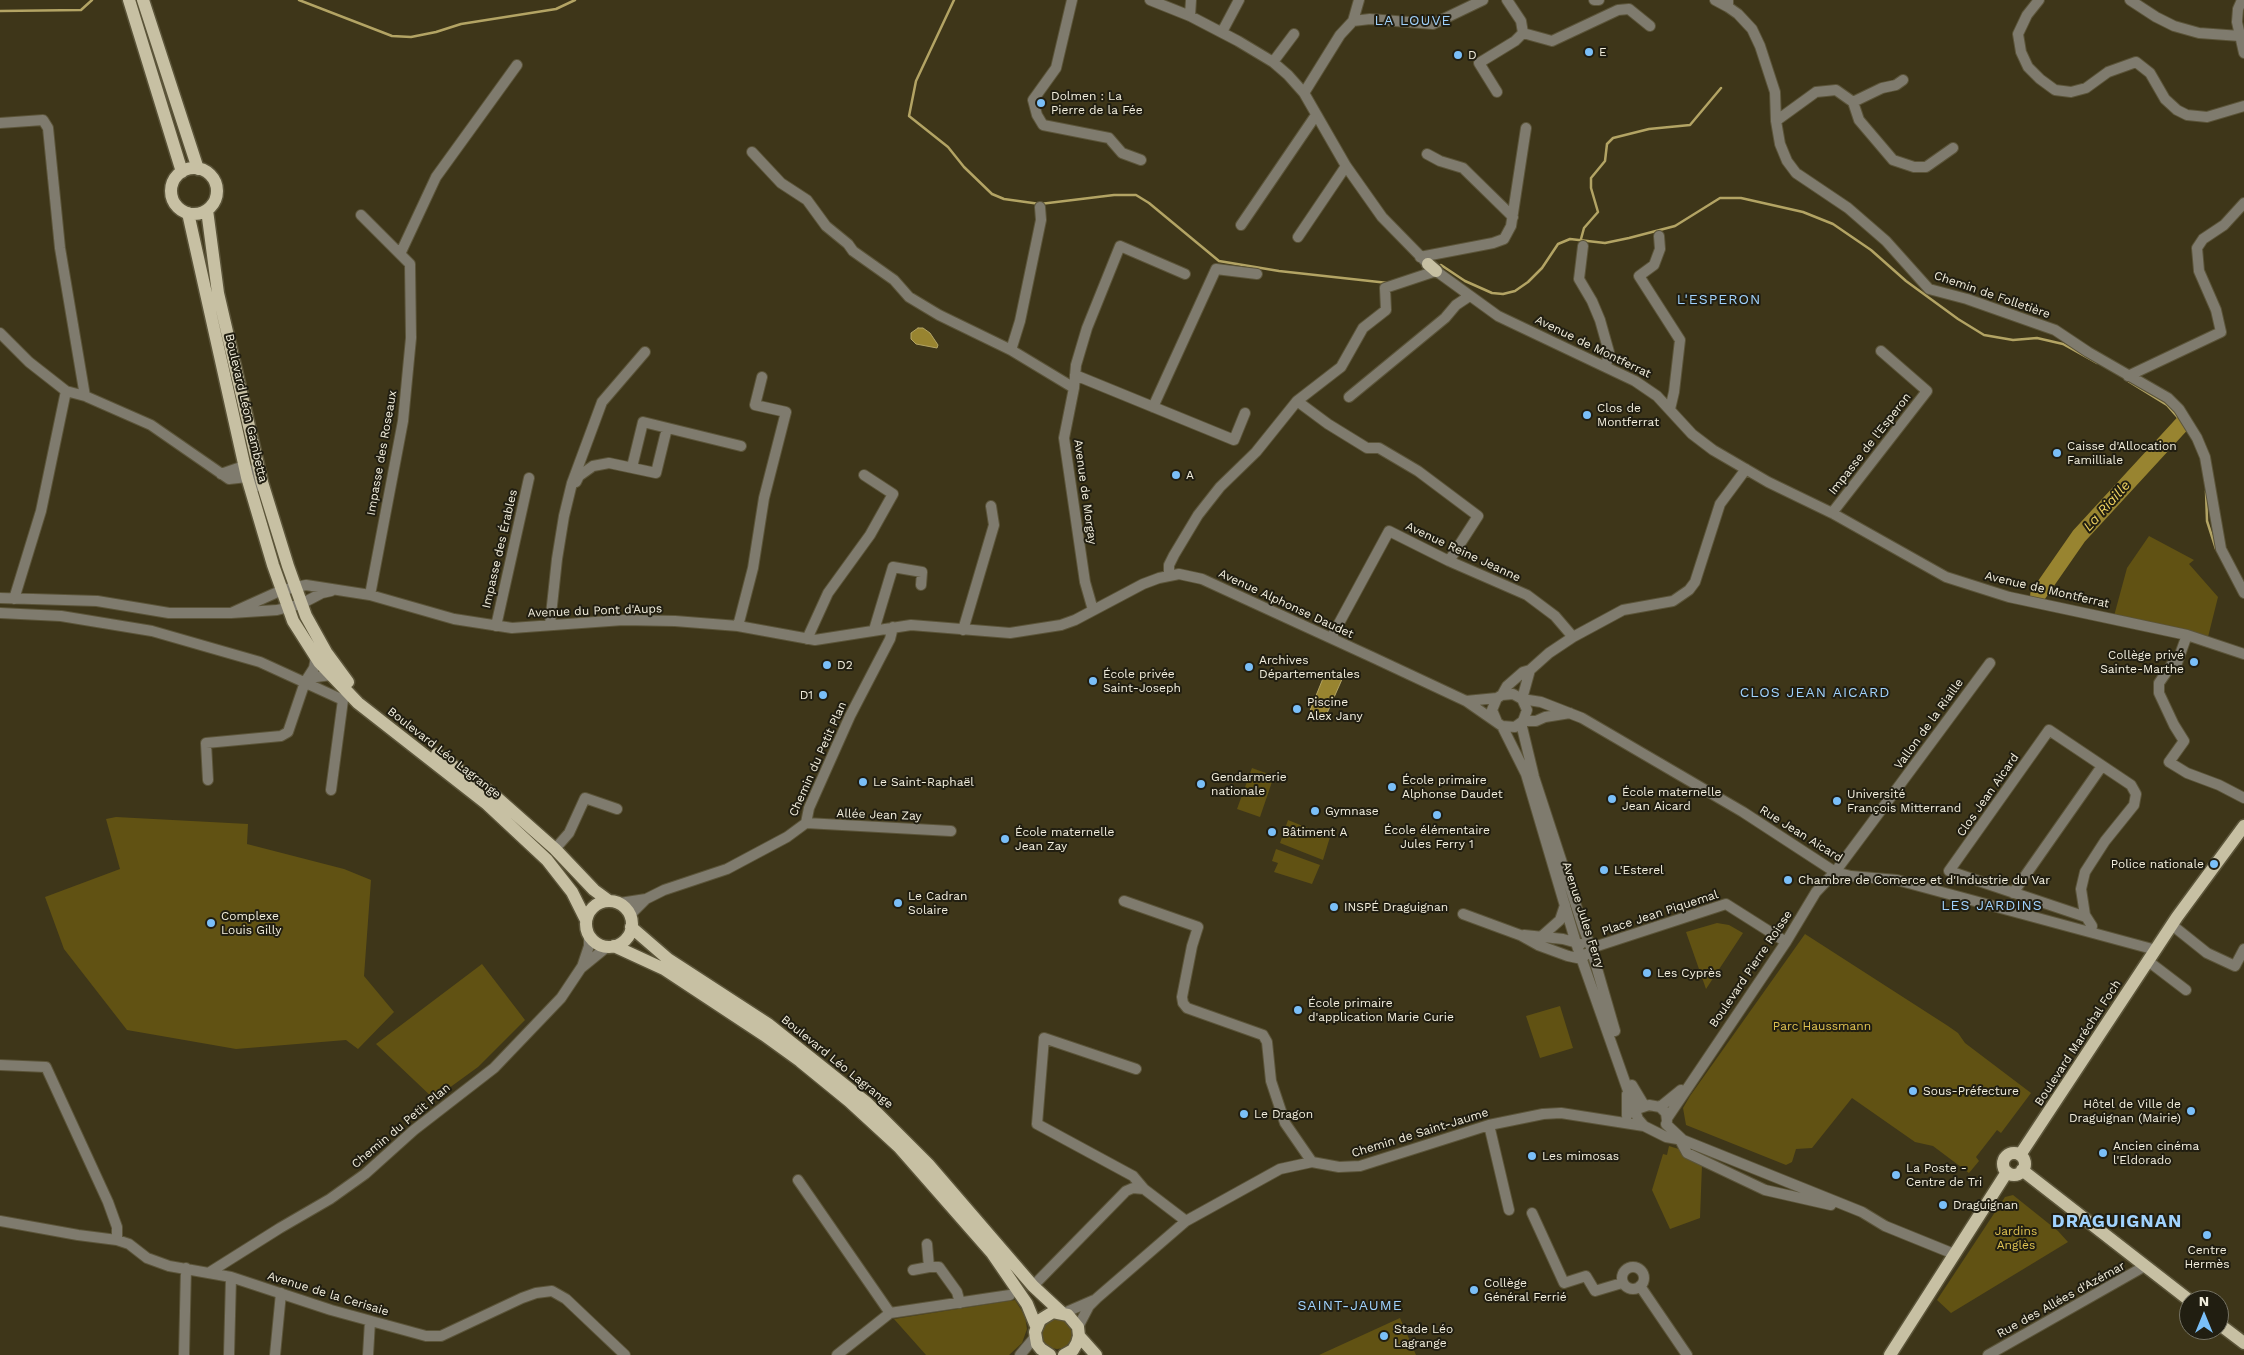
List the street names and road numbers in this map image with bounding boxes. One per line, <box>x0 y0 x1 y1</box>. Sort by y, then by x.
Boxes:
street label: Chemin de Folletière <box>1932 268 2052 322</box>
street label: Avenue de Montferrat <box>1533 313 1653 381</box>
street label: Boulevard Léon Gambetta <box>222 332 270 484</box>
street label: Impasse des Roseaux <box>364 389 400 517</box>
street label: Impasse de l'Esperon <box>1826 390 1914 498</box>
street label: Avenue de Morgay <box>1070 438 1100 546</box>
street label: Impasse des Érables <box>479 488 521 610</box>
street label: Avenue Reine Jeanne <box>1403 519 1523 585</box>
street label: Avenue Alphonse Daudet <box>1216 566 1356 642</box>
street label: Avenue de Montferrat <box>1983 569 2111 611</box>
street label: Avenue du Pont d'Aups <box>527 601 663 621</box>
street label: Vallon de la Riaille <box>1891 676 1967 772</box>
street label: Chemin du Petit Plan <box>786 699 850 819</box>
street label: Boulevard Léo Lagrange <box>384 704 504 802</box>
street label: Clos Jean Aicard <box>1954 751 2022 839</box>
street label: Rue Jean Aicard <box>1757 803 1845 865</box>
street label: Allée Jean Zay <box>836 806 922 824</box>
street label: Avenue Jules Ferry <box>1559 860 1607 970</box>
street label: Place Jean Piquemal <box>1600 887 1720 939</box>
street label: Boulevard Pierre Roisse <box>1706 908 1796 1030</box>
street label: Boulevard Maréchal Foch <box>2032 977 2124 1109</box>
street label: Boulevard Léo Lagrange <box>778 1012 896 1112</box>
street label: Chemin du Petit Plan <box>349 1081 453 1171</box>
street label: Chemin de Saint-Jaume <box>1350 1105 1490 1161</box>
street label: Rue des Allées d'Azémar <box>1995 1259 2127 1341</box>
street label: Avenue de la Cerisaie <box>266 1269 390 1319</box>

